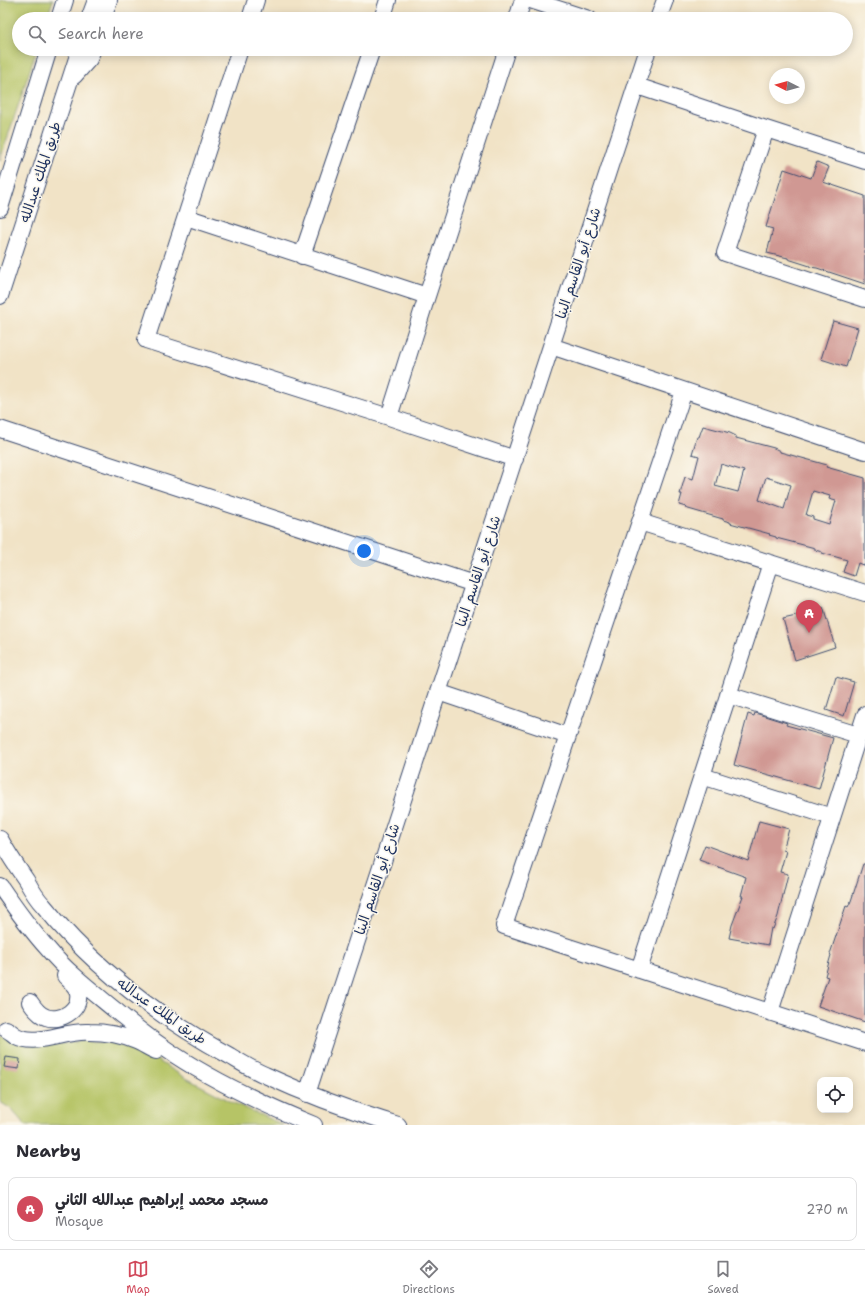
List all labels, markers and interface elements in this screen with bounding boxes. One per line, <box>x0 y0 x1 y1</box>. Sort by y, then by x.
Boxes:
search box <box>12 12 853 56</box>
icon: search <box>26 23 48 45</box>
text: Search here <box>58 24 144 44</box>
north arrow <box>769 68 805 104</box>
street label: طريق الملك عبدالله <box>15 119 65 225</box>
street label: شارع أبو القاسم البنا <box>552 205 606 322</box>
street label: شارع أبو القاسم البنا <box>452 513 506 630</box>
your location <box>354 541 374 561</box>
pin: A <box>796 600 822 633</box>
street label: شارع أبو القاسم البنا <box>351 821 405 938</box>
street label: طريق الملك عبدالله <box>114 973 210 1049</box>
map controls <box>817 1077 853 1113</box>
button: locate <box>817 1077 853 1113</box>
text: Nearby <box>16 1140 81 1162</box>
text: مسجد محمد إبراهيم عبدالله الثاني <box>55 1190 268 1210</box>
text: A <box>25 1201 35 1218</box>
text: 270 m <box>806 1201 848 1218</box>
text: Mosque <box>55 1213 104 1230</box>
tab: Map <box>126 1258 150 1297</box>
tab: Directions <box>402 1258 455 1297</box>
tab: Saved <box>707 1258 739 1297</box>

